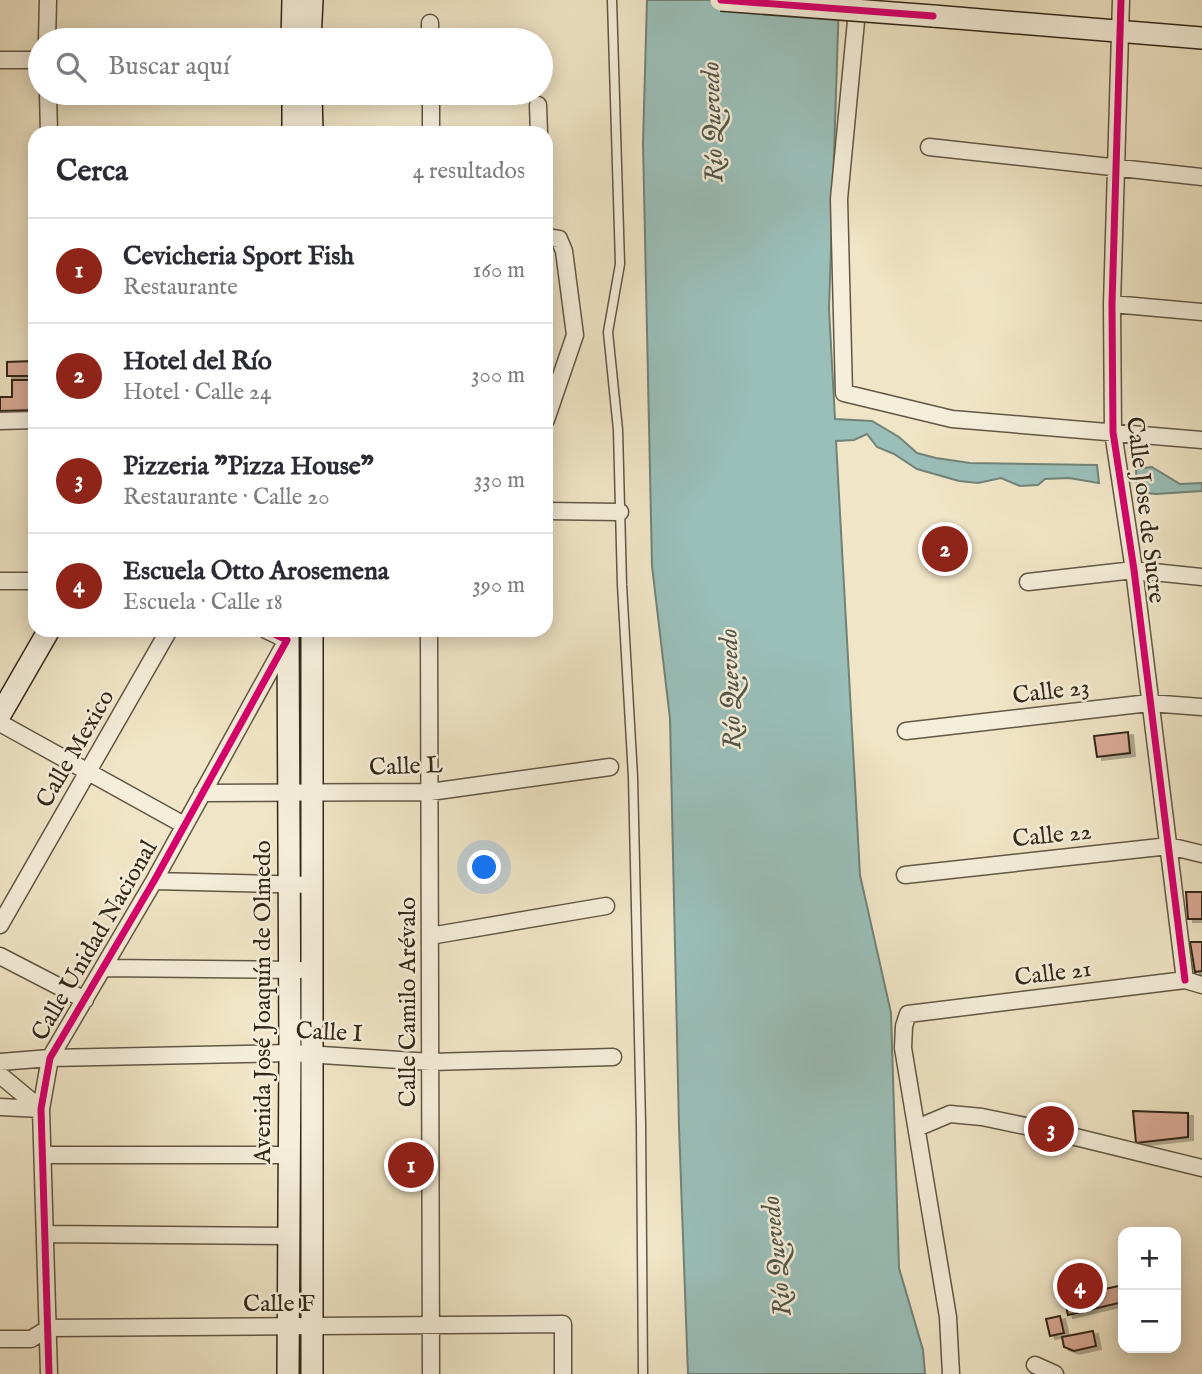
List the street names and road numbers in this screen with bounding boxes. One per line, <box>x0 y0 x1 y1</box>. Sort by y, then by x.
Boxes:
street label: Calle Jose de Sucre <box>1118 415 1172 605</box>
street label: Calle 23 <box>1011 672 1091 712</box>
street label: Calle Mexico <box>30 684 122 814</box>
street label: Calle L <box>369 750 444 784</box>
street label: Calle 22 <box>1011 816 1093 856</box>
street label: Calle Unidad Nacional <box>25 835 165 1047</box>
street label: Avenida José Joaquín de Olmedo <box>248 840 279 1165</box>
street label: Calle Camilo Arévalo <box>393 897 424 1107</box>
street label: Calle 21 <box>1013 954 1093 994</box>
street label: Calle I <box>295 1016 363 1050</box>
street label: Calle F <box>243 1289 315 1320</box>

